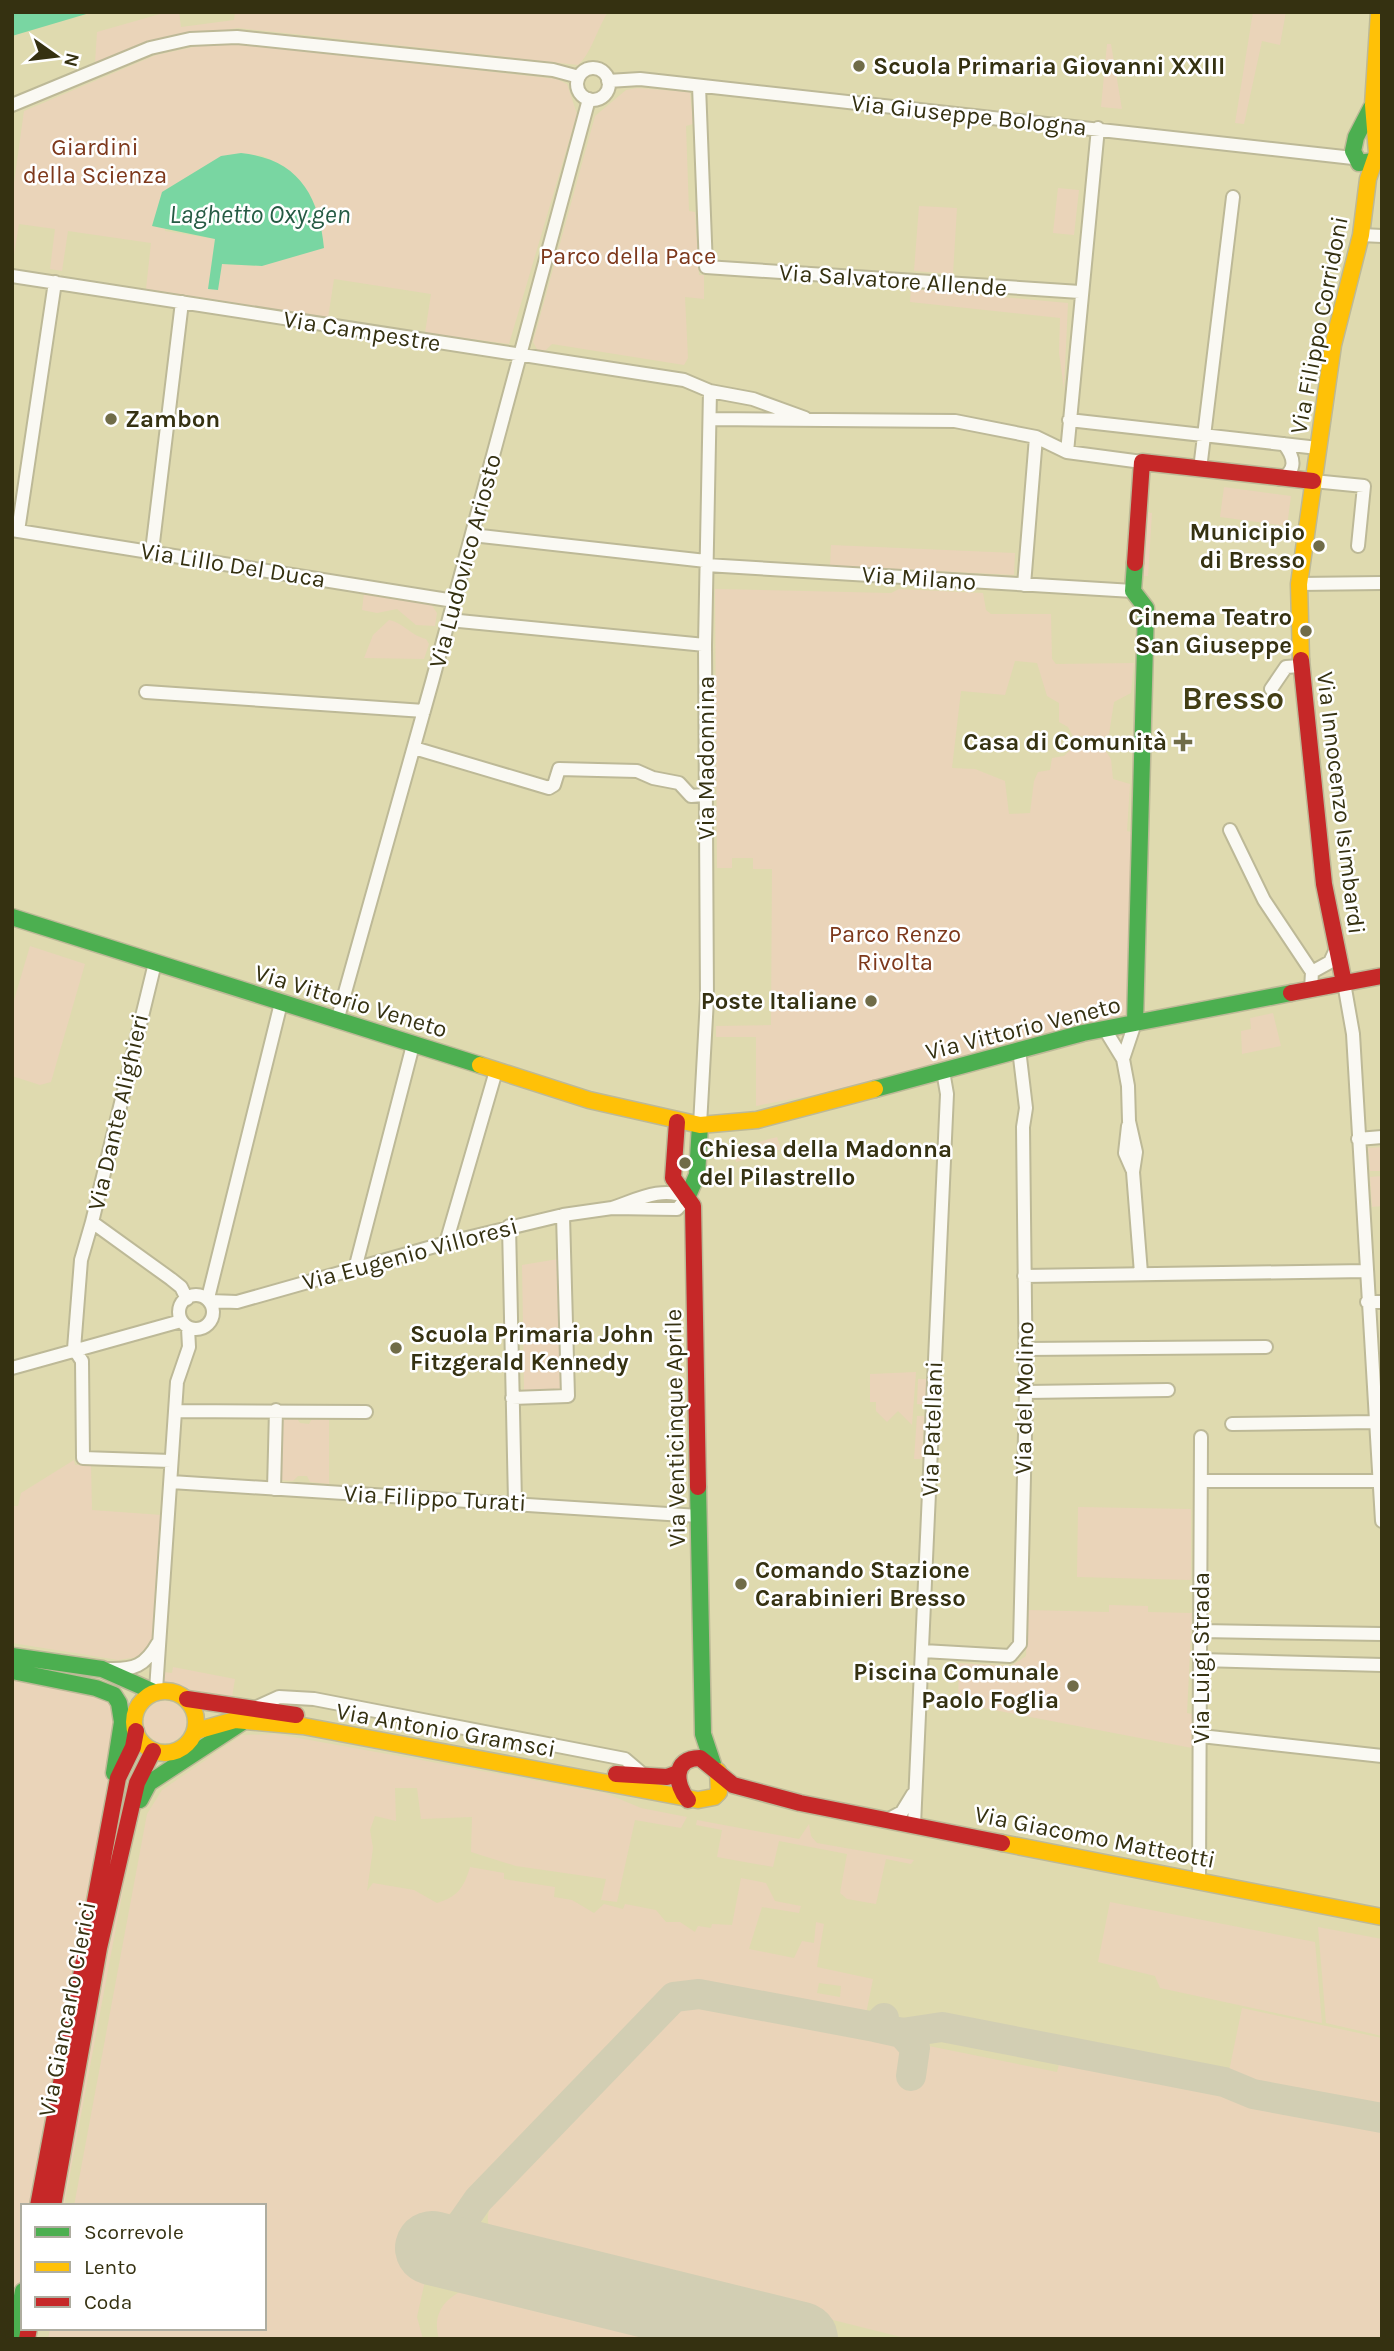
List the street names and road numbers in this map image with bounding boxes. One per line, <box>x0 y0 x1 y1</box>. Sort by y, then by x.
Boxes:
street label: Via Giuseppe Bologna <box>850 89 1088 141</box>
street label: Via Filippo Corridoni <box>1284 214 1354 436</box>
street label: Via Salvatore Allende <box>778 258 1008 302</box>
street label: Via Campestre <box>281 305 443 357</box>
street label: Via Ludovico Ariosto <box>423 451 507 671</box>
street label: Via Lillo Del Duca <box>139 537 327 593</box>
street label: Via Milano <box>861 560 977 596</box>
street label: Via Innocenzo Isimbardi <box>1311 670 1371 936</box>
street label: Via Madonnina <box>692 676 720 840</box>
street label: Via Vittorio Veneto <box>251 958 451 1044</box>
street label: Via Vittorio Veneto <box>923 990 1123 1066</box>
street label: Via Dante Alighieri <box>82 1011 154 1213</box>
street label: Via Eugenio Villoresi <box>299 1212 521 1296</box>
street label: Via Venticinque Aprile <box>659 1308 691 1548</box>
street label: Via del Molino <box>1009 1321 1039 1475</box>
street label: Via Patellani <box>916 1361 948 1497</box>
street label: Via Filippo Turati <box>343 1479 527 1517</box>
street label: Via Luigi Strada <box>1187 1572 1215 1744</box>
street label: Via Antonio Gramsci <box>334 1697 558 1763</box>
street label: Via Giacomo Matteotti <box>972 1800 1218 1874</box>
street label: Via Giancarlo Clerici <box>32 1899 102 2119</box>

